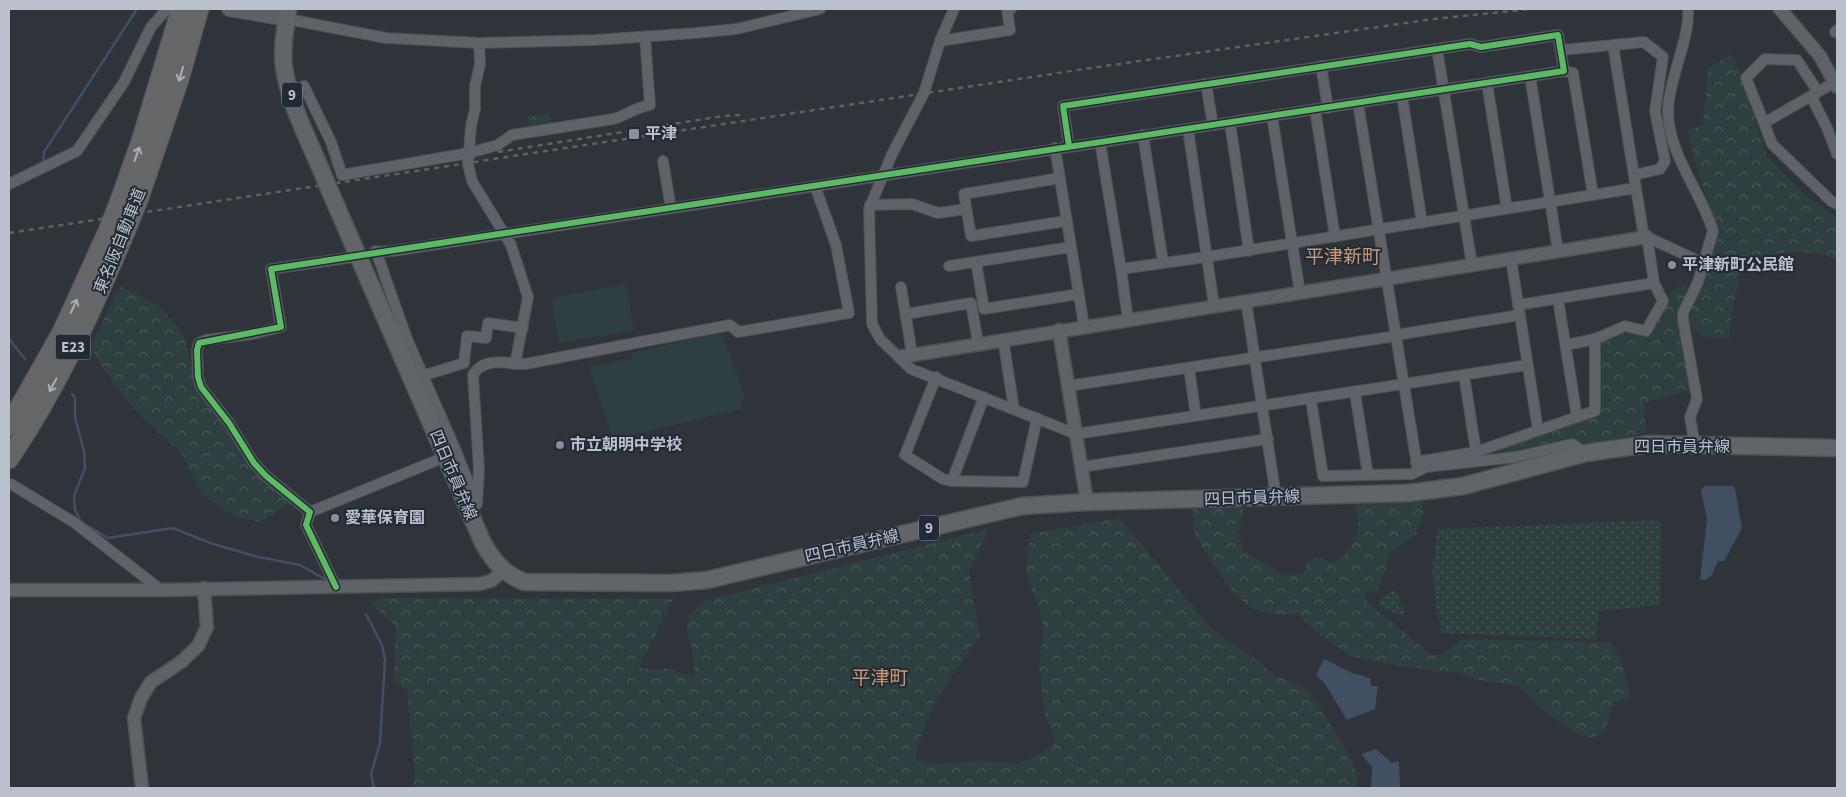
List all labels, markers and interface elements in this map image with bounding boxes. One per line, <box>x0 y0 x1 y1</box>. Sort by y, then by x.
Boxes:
one-way arrow <box>176 65 185 81</box>
road number: 9 <box>282 82 302 108</box>
place label: 平津 <box>645 123 677 145</box>
marker: 平津 <box>627 127 641 141</box>
one-way arrow <box>133 147 142 162</box>
street label: 東名阪自動車道 <box>89 185 151 297</box>
district label: 平津新町 <box>1305 244 1381 271</box>
place label: 平津新町公民館 <box>1682 254 1794 276</box>
marker: 平津新町公民館 <box>1666 259 1678 271</box>
one-way arrow <box>70 299 80 314</box>
road number: E23 <box>56 334 90 360</box>
one-way arrow <box>48 377 58 392</box>
street label: 四日市員弁線 <box>424 427 482 523</box>
place label: 市立朝明中学校 <box>570 434 682 456</box>
street label: 四日市員弁線 <box>1634 436 1730 458</box>
marker: 市立朝明中学校 <box>554 439 566 451</box>
street label: 四日市員弁線 <box>1204 485 1300 511</box>
place label: 愛華保育園 <box>345 507 425 529</box>
marker: 愛華保育園 <box>329 512 341 524</box>
road number: 9 <box>919 516 939 540</box>
street label: 四日市員弁線 <box>803 524 901 568</box>
district label: 平津町 <box>851 665 909 692</box>

